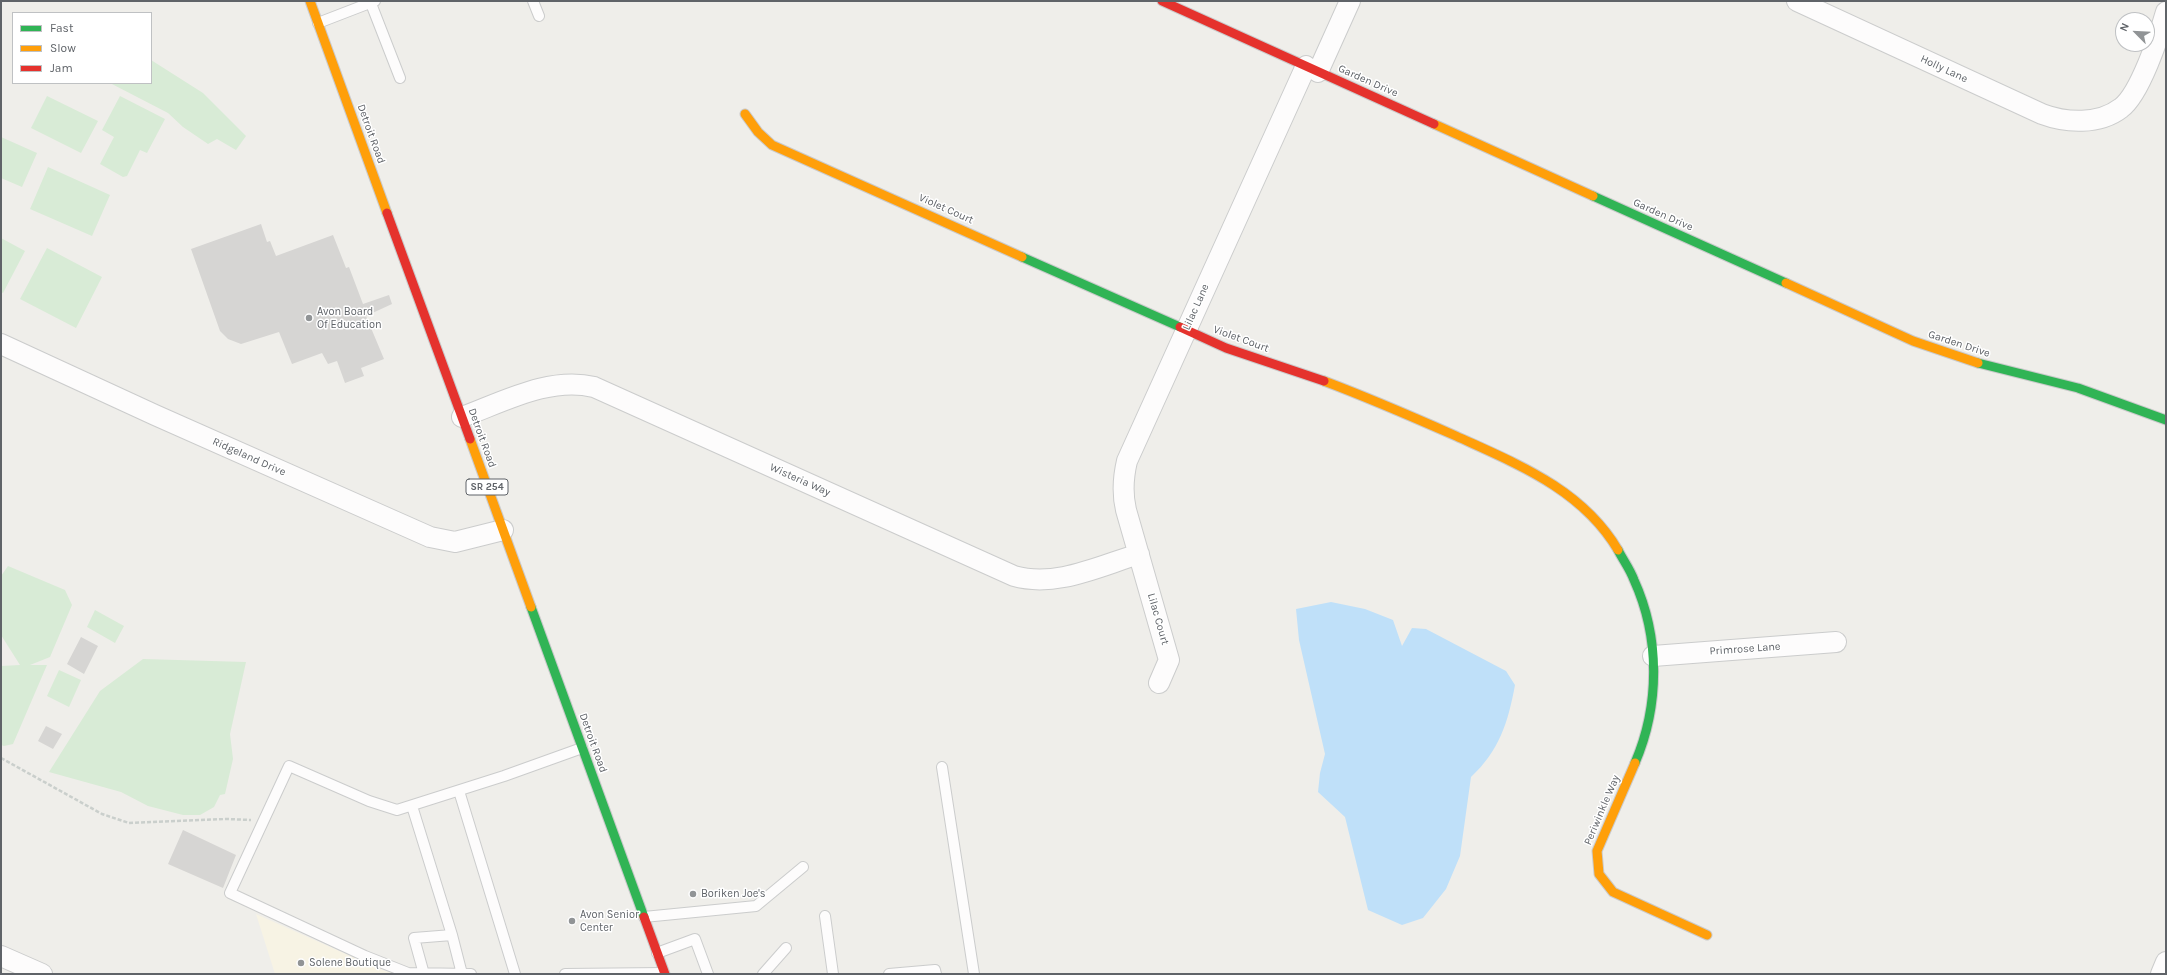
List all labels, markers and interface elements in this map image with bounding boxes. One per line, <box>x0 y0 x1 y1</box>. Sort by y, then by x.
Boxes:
legend <box>12 12 152 84</box>
north arrow <box>2115 12 2155 52</box>
text: Fast <box>50 21 73 35</box>
text: N <box>2117 21 2132 34</box>
text: Slow <box>50 41 76 55</box>
street label: Holly Lane <box>1918 52 1970 86</box>
text: Jam <box>50 61 73 75</box>
street label: Garden Drive <box>1336 62 1400 100</box>
street label: Detroit Road <box>354 102 388 166</box>
street label: Violet Court <box>917 191 975 227</box>
street label: Garden Drive <box>1631 196 1695 234</box>
street label: Lilac Lane <box>1180 282 1212 332</box>
place label: Avon Board Of Education <box>317 305 382 331</box>
marker: Avon Board Of Education <box>304 313 314 323</box>
street label: Violet Court <box>1211 323 1271 355</box>
street label: Garden Drive <box>1926 328 1992 360</box>
street label: Detroit Road <box>465 406 499 470</box>
street label: Ridgeland Drive <box>210 435 288 479</box>
street label: Wisteria Way <box>768 461 832 499</box>
road number: SR 254 <box>466 479 508 495</box>
street label: Lilac Court <box>1144 592 1172 646</box>
street label: Primrose Lane <box>1709 640 1781 658</box>
street label: Detroit Road <box>576 711 610 775</box>
street label: Periwinkle Way <box>1581 773 1623 847</box>
place label: Boriken Joe's <box>701 887 766 901</box>
marker: Boriken Joe's <box>688 889 698 899</box>
place label: Avon Senior Center <box>580 908 639 934</box>
marker: Avon Senior Center <box>567 916 577 926</box>
place label: Solene Boutique <box>309 956 391 970</box>
marker: Solene Boutique <box>296 958 306 968</box>

